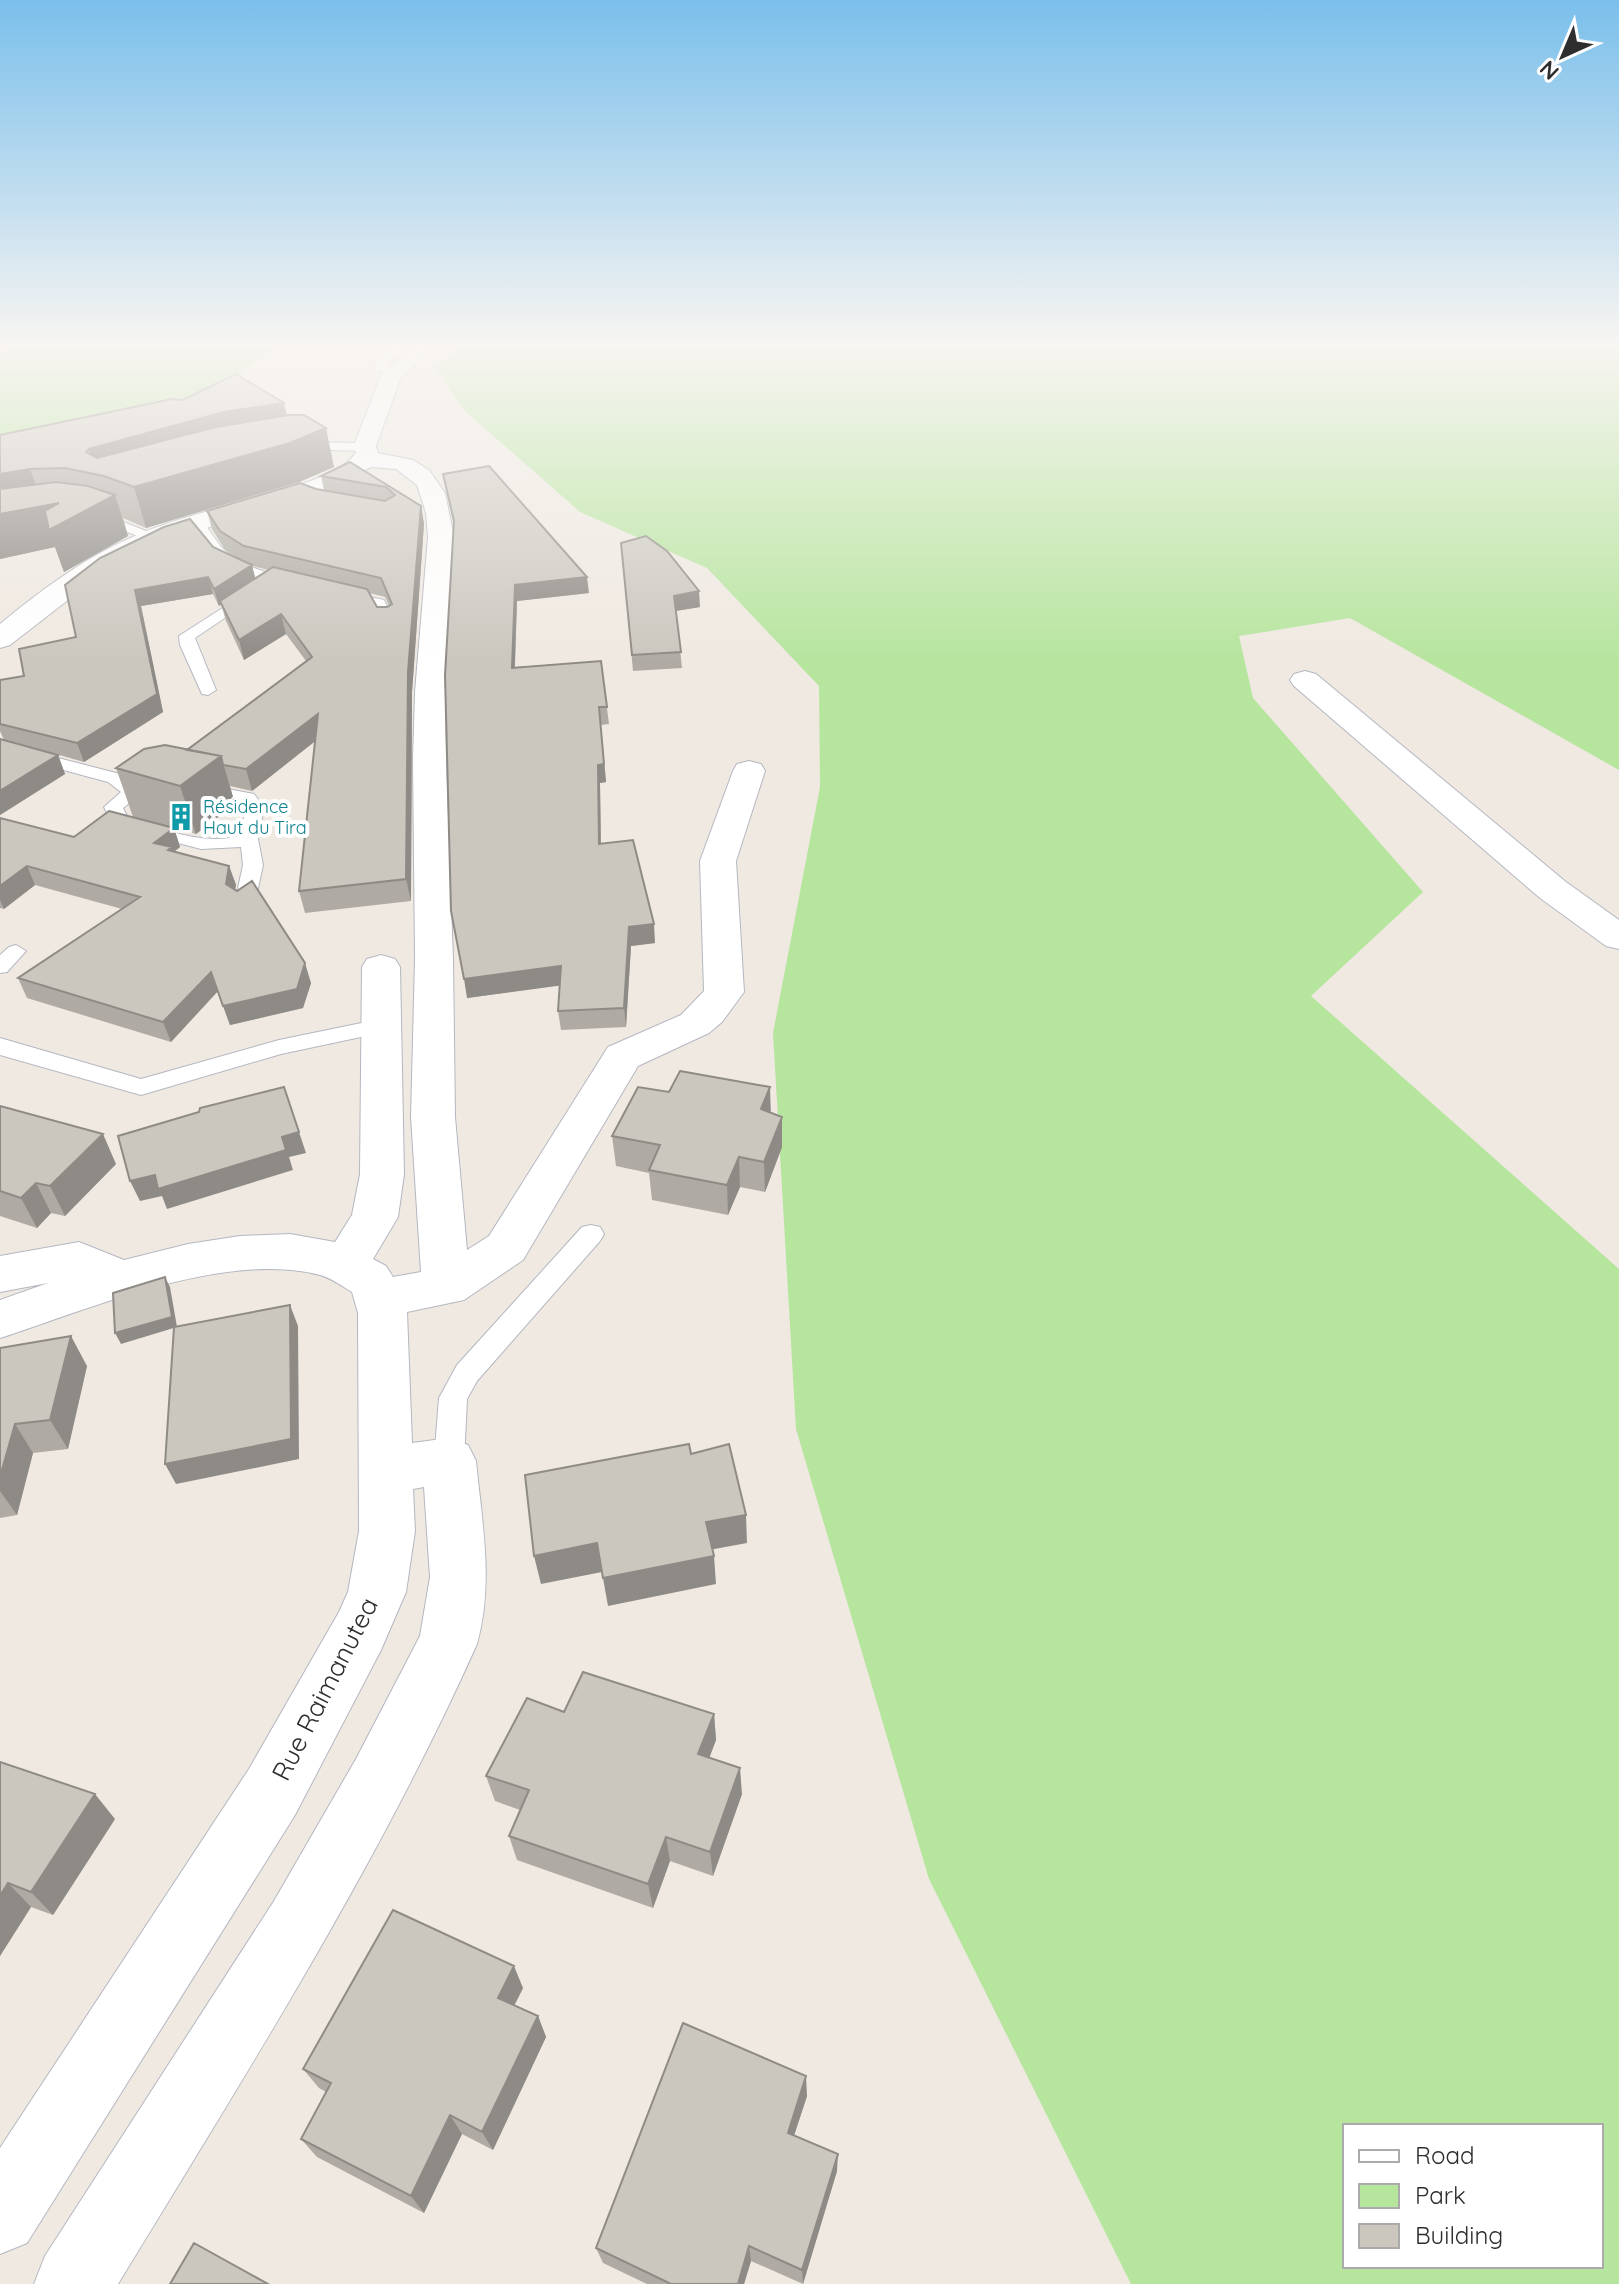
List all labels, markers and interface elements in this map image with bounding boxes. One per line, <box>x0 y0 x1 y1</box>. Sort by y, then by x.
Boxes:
north arrow <box>1523 16 1603 96</box>
text: N <box>1534 55 1565 86</box>
place label: Résidence Haut du Tira <box>203 795 307 839</box>
building icon: Résidence Haut du Tira <box>166 802 196 832</box>
street label: Rue Raimanutea <box>264 1592 385 1786</box>
legend <box>1343 2124 1603 2268</box>
text: Road <box>1415 2140 1475 2170</box>
text: Park <box>1415 2180 1466 2210</box>
text: Building <box>1415 2220 1503 2250</box>

